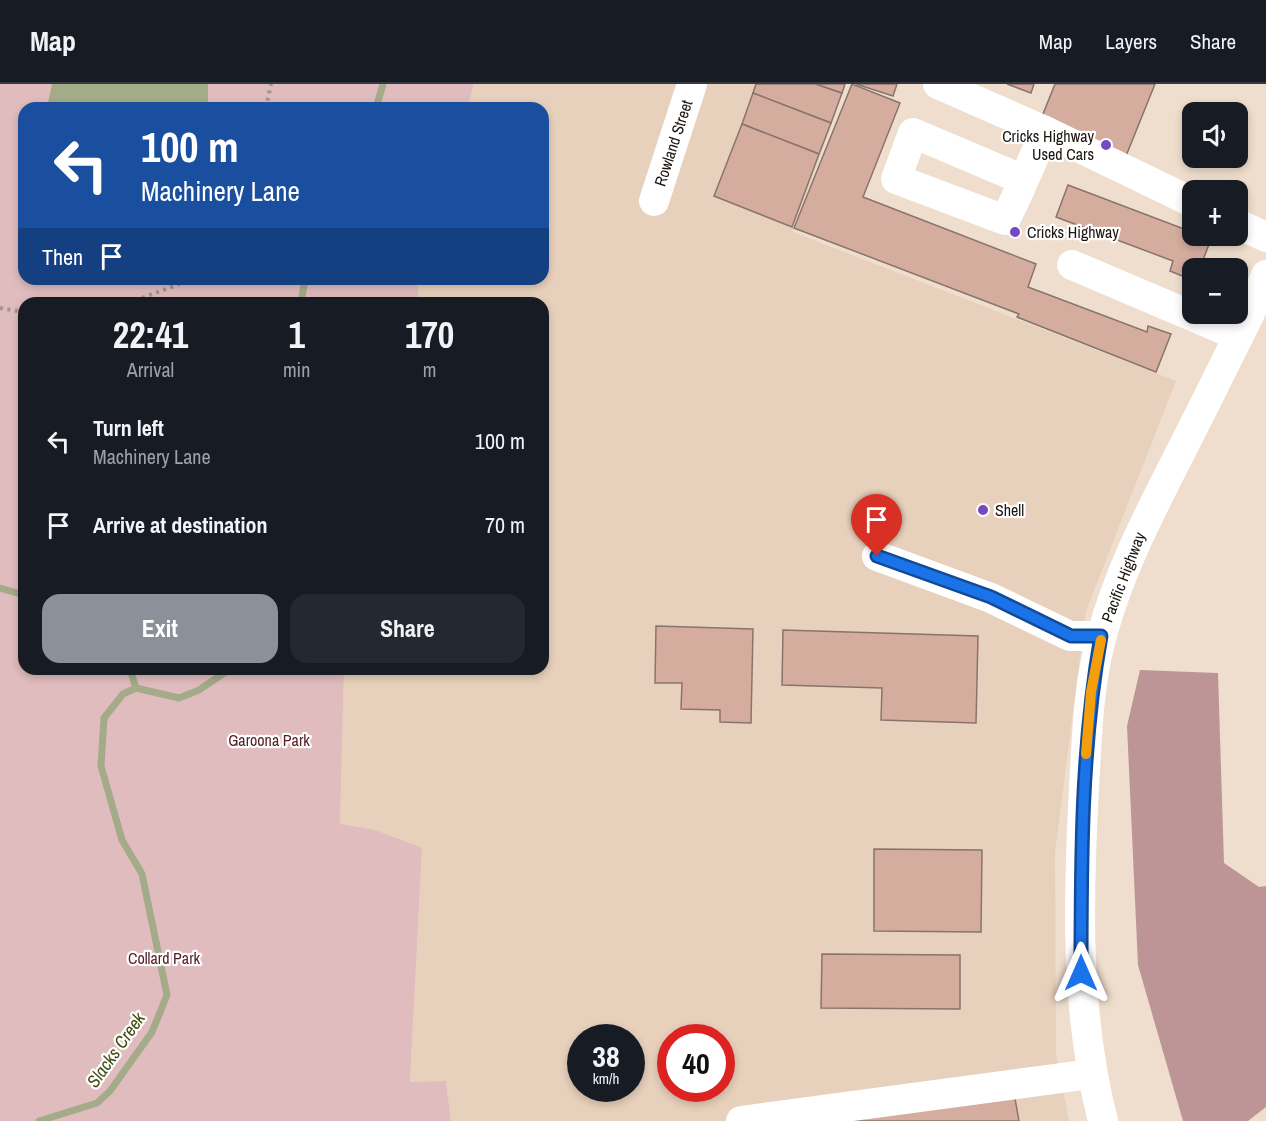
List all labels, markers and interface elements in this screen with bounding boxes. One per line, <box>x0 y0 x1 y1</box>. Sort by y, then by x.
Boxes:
text: Map <box>30 22 76 60</box>
text: Map <box>1039 27 1072 56</box>
text: Layers <box>1105 27 1157 56</box>
text: Share <box>1190 27 1236 56</box>
street label: Rowland Street <box>649 97 697 189</box>
map controls <box>1182 102 1248 324</box>
button: sound <box>1182 102 1248 168</box>
text: 100 m <box>141 119 239 175</box>
place label: Cricks Highway Used Cars <box>1002 125 1094 165</box>
icon: left <box>42 126 120 204</box>
marker: Cricks Highway Used Cars <box>1099 138 1113 152</box>
text: Machinery Lane <box>141 173 300 209</box>
button: + <box>1182 180 1248 246</box>
place label: Cricks Highway <box>1027 221 1119 243</box>
marker: Cricks Highway <box>1008 225 1022 239</box>
icon: arrive <box>95 240 128 273</box>
text: Then <box>42 242 83 272</box>
button: − <box>1182 258 1248 324</box>
text: 22:41 <box>113 311 188 359</box>
text: 1 <box>288 311 305 359</box>
text: 170 <box>405 311 454 359</box>
text: Arrival <box>127 356 174 383</box>
text: min <box>283 356 310 383</box>
text: m <box>423 356 436 383</box>
text: Turn left <box>93 413 164 443</box>
icon: left <box>42 425 75 458</box>
text: 100 m <box>475 426 525 456</box>
text: Machinery Lane <box>93 443 211 470</box>
pin <box>851 494 902 556</box>
place label: Shell <box>995 499 1024 521</box>
icon: arrive <box>860 503 893 536</box>
marker: Shell <box>976 503 990 517</box>
icon: arrive <box>42 509 75 542</box>
text: Arrive at destination <box>93 510 267 540</box>
text: 70 m <box>485 510 525 540</box>
street label: Pacific Highway <box>1096 528 1150 625</box>
button: Exit <box>42 594 278 663</box>
button: Share <box>290 594 525 663</box>
park label: Garoona Park <box>228 729 310 751</box>
position arrow <box>1049 941 1113 1005</box>
park label: Collard Park <box>128 947 201 969</box>
water label: Slacks Creek <box>80 1006 151 1092</box>
speed limit sign: 40 <box>657 1024 735 1102</box>
text: 38 <box>592 1036 620 1076</box>
text: km/h <box>593 1068 619 1089</box>

